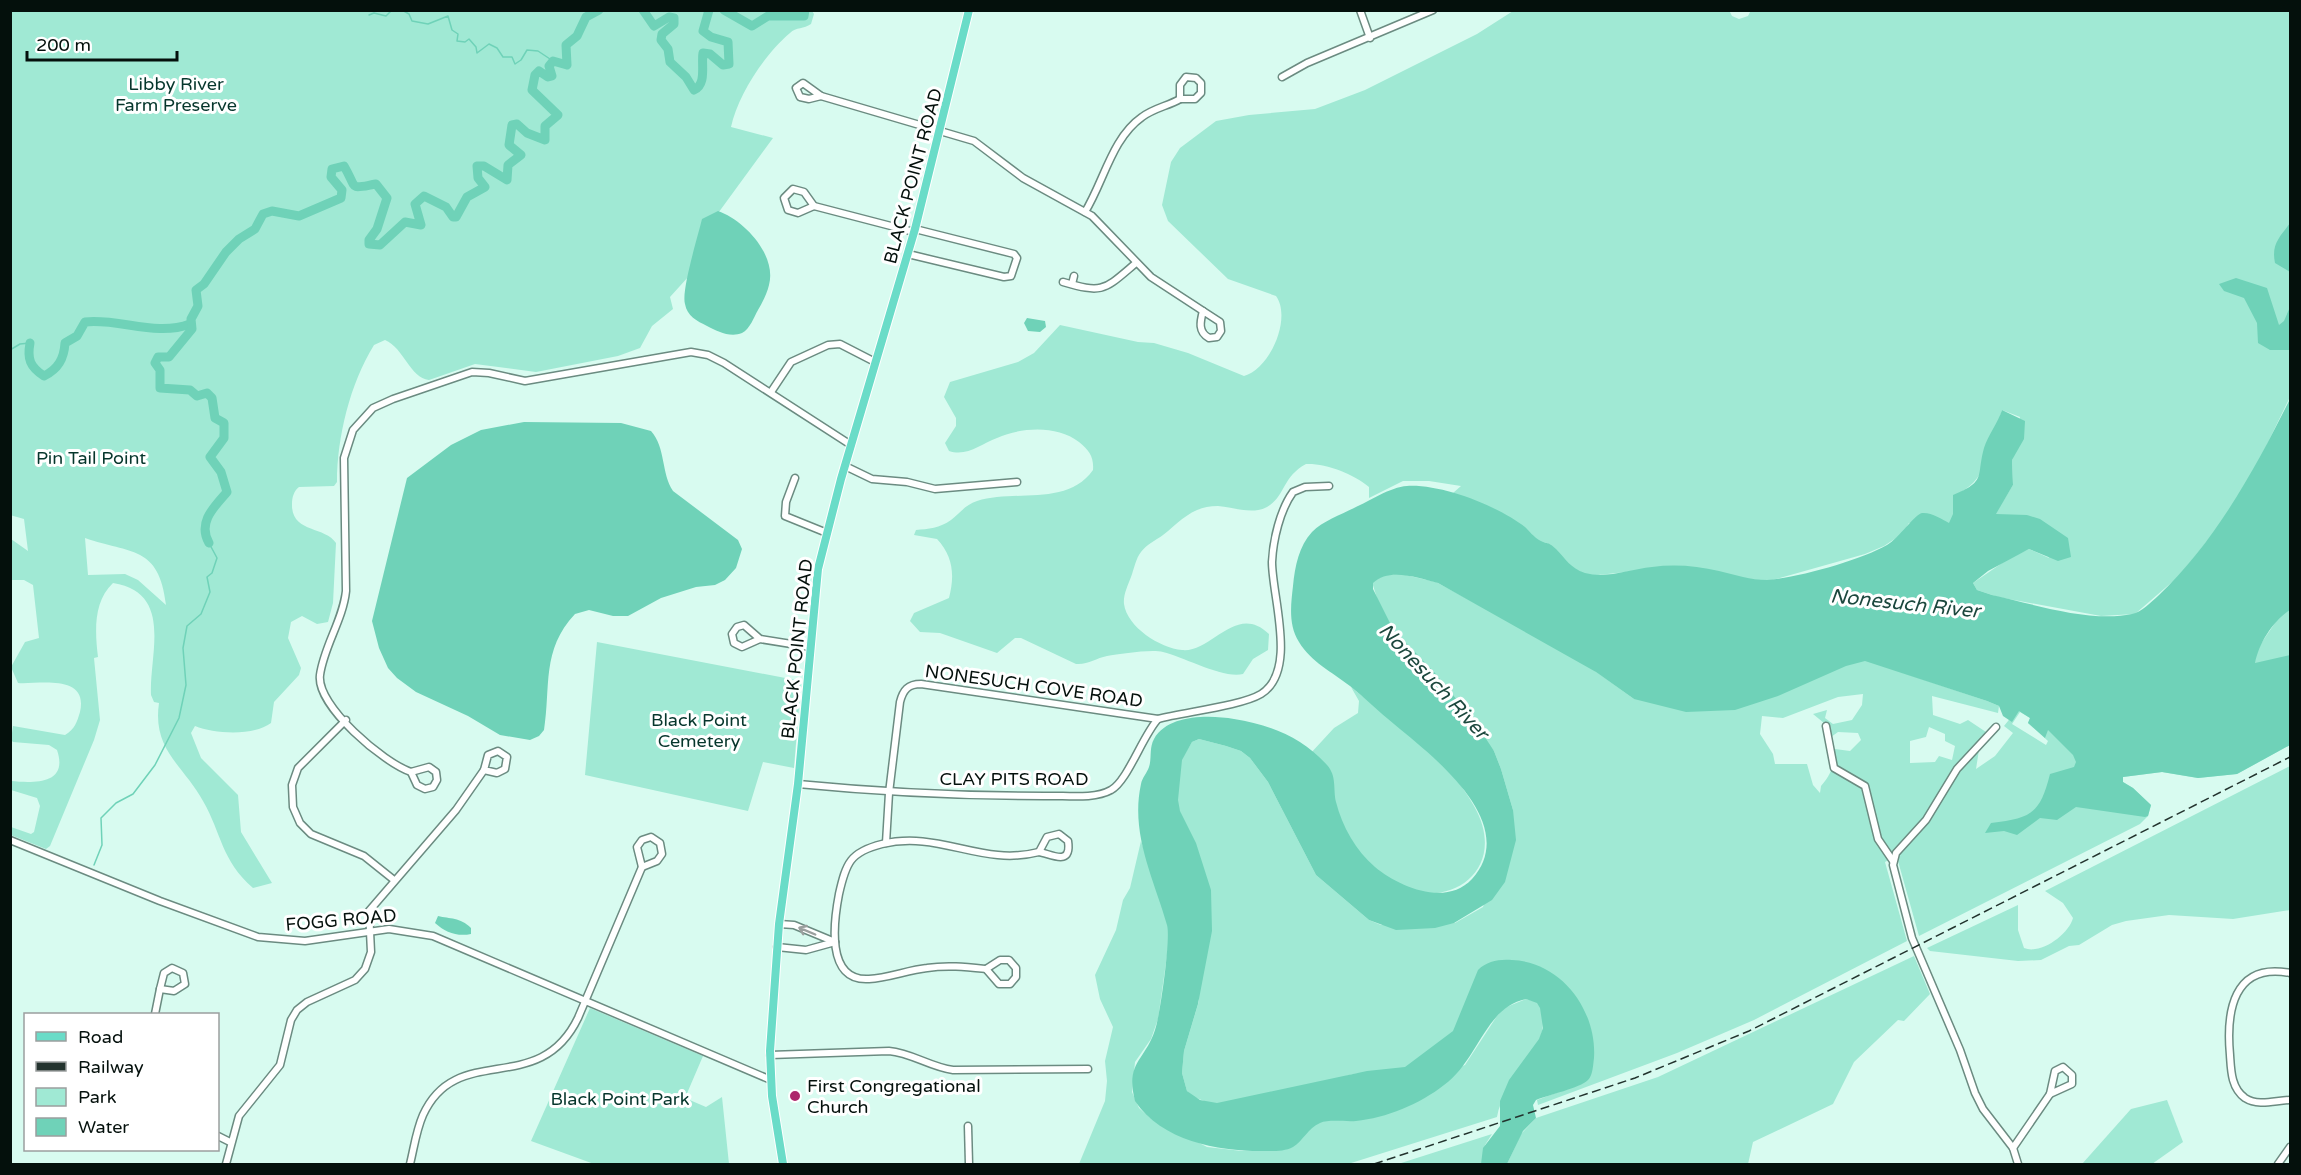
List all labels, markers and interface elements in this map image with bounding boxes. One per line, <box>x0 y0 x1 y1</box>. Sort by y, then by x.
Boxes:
scale bar <box>27 24 177 62</box>
text: 200 m <box>36 34 91 56</box>
park label: Libby River Farm Preserve <box>115 73 237 116</box>
street label: BLACK POINT ROAD <box>879 86 947 266</box>
park label: Pin Tail Point <box>36 447 146 469</box>
street label: BLACK POINT ROAD <box>777 558 817 740</box>
water label: Nonesuch River <box>1829 584 1983 624</box>
water label: Nonesuch River <box>1373 619 1495 746</box>
street label: NONESUCH COVE ROAD <box>924 660 1144 712</box>
park label: Black Point Cemetery <box>651 709 747 752</box>
street label: CLAY PITS ROAD <box>939 768 1089 790</box>
street label: FOGG ROAD <box>285 904 397 936</box>
one-way arrow <box>799 925 817 936</box>
legend <box>24 1013 219 1151</box>
text: Road <box>78 1026 123 1048</box>
text: Railway <box>78 1056 144 1078</box>
place label: First Congregational Church <box>807 1075 981 1118</box>
text: Park <box>78 1086 117 1108</box>
park label: Black Point Park <box>550 1088 690 1110</box>
marker: First Congregational Church <box>788 1089 802 1103</box>
text: Water <box>78 1116 129 1138</box>

